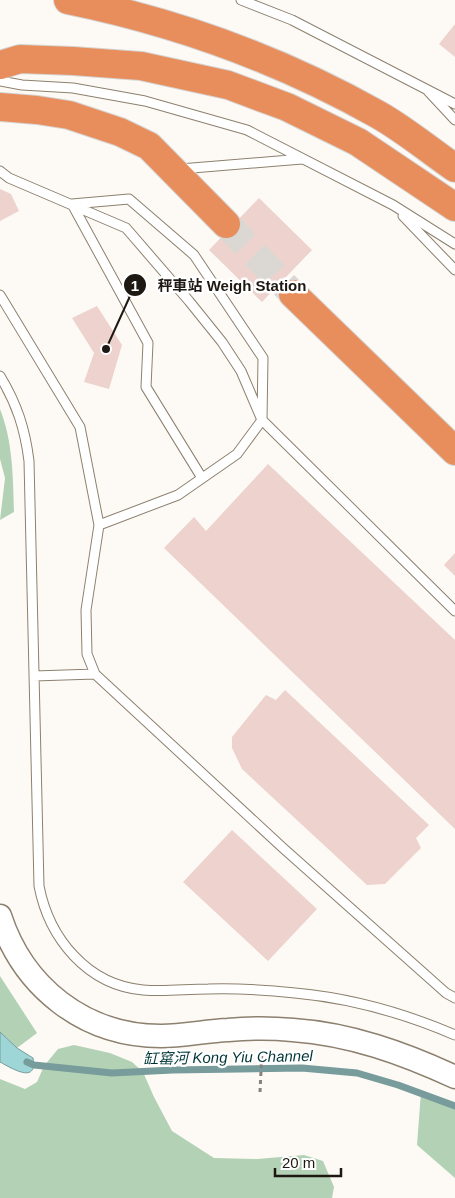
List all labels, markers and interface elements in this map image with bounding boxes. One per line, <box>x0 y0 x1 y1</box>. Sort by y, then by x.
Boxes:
callout: 秤車站 Weigh Station <box>122 270 316 300</box>
text: 1 <box>131 277 139 294</box>
text: 秤車站 Weigh Station <box>158 277 306 294</box>
water label: 缸窰河 Kong Yiu Channel <box>143 1047 314 1067</box>
scale bar <box>275 1146 341 1178</box>
text: 20 m <box>282 1154 315 1171</box>

